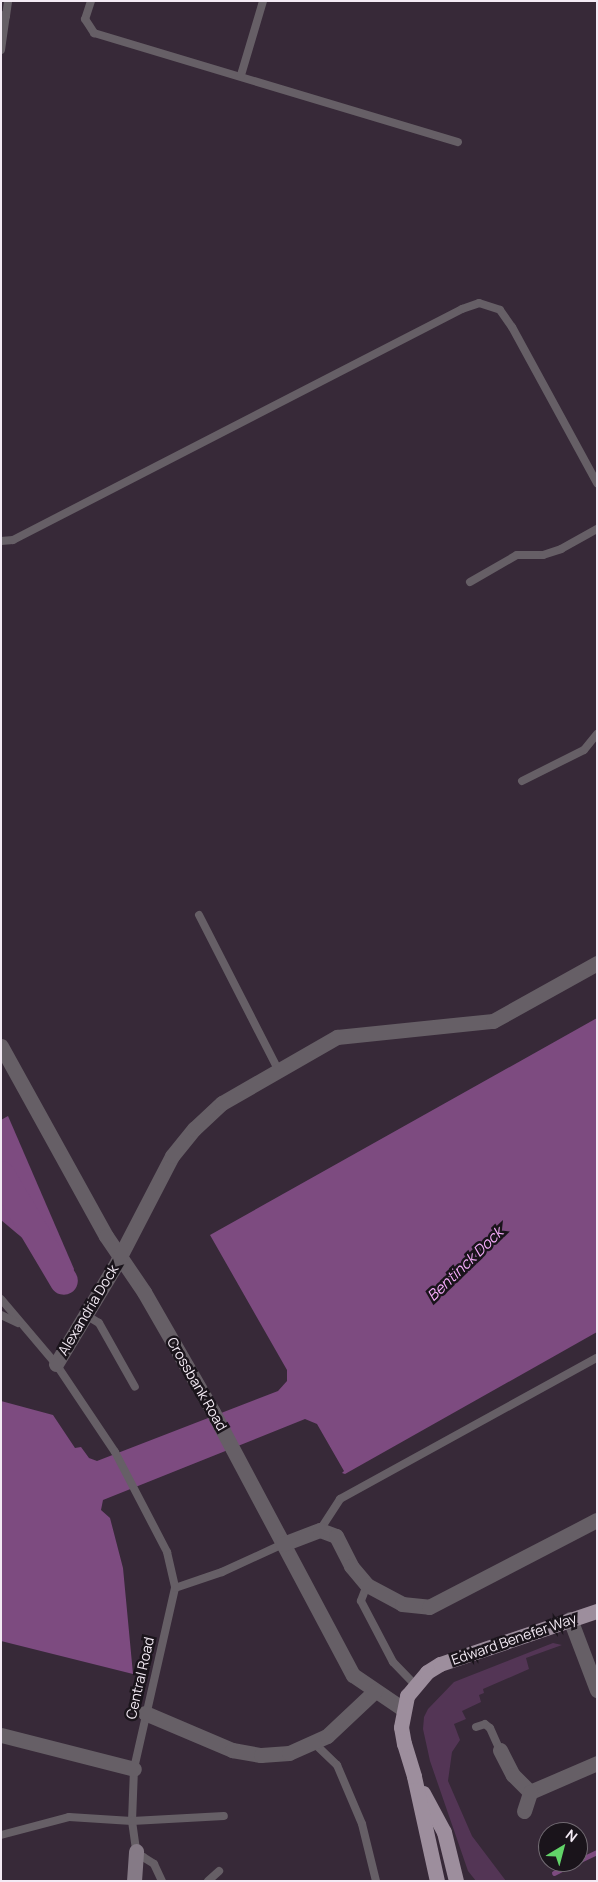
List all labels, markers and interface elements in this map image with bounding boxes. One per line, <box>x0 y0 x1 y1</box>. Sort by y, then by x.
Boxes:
water label: Bentinck Dock <box>423 1223 507 1305</box>
street label: Alexandria Dock <box>54 1262 122 1358</box>
street label: Crossbank Road <box>163 1334 231 1434</box>
street label: Edward Benefer Way <box>449 1610 579 1668</box>
street label: Central Road <box>122 1635 158 1721</box>
north arrow <box>538 1822 588 1872</box>
text: N <box>562 1825 581 1846</box>

